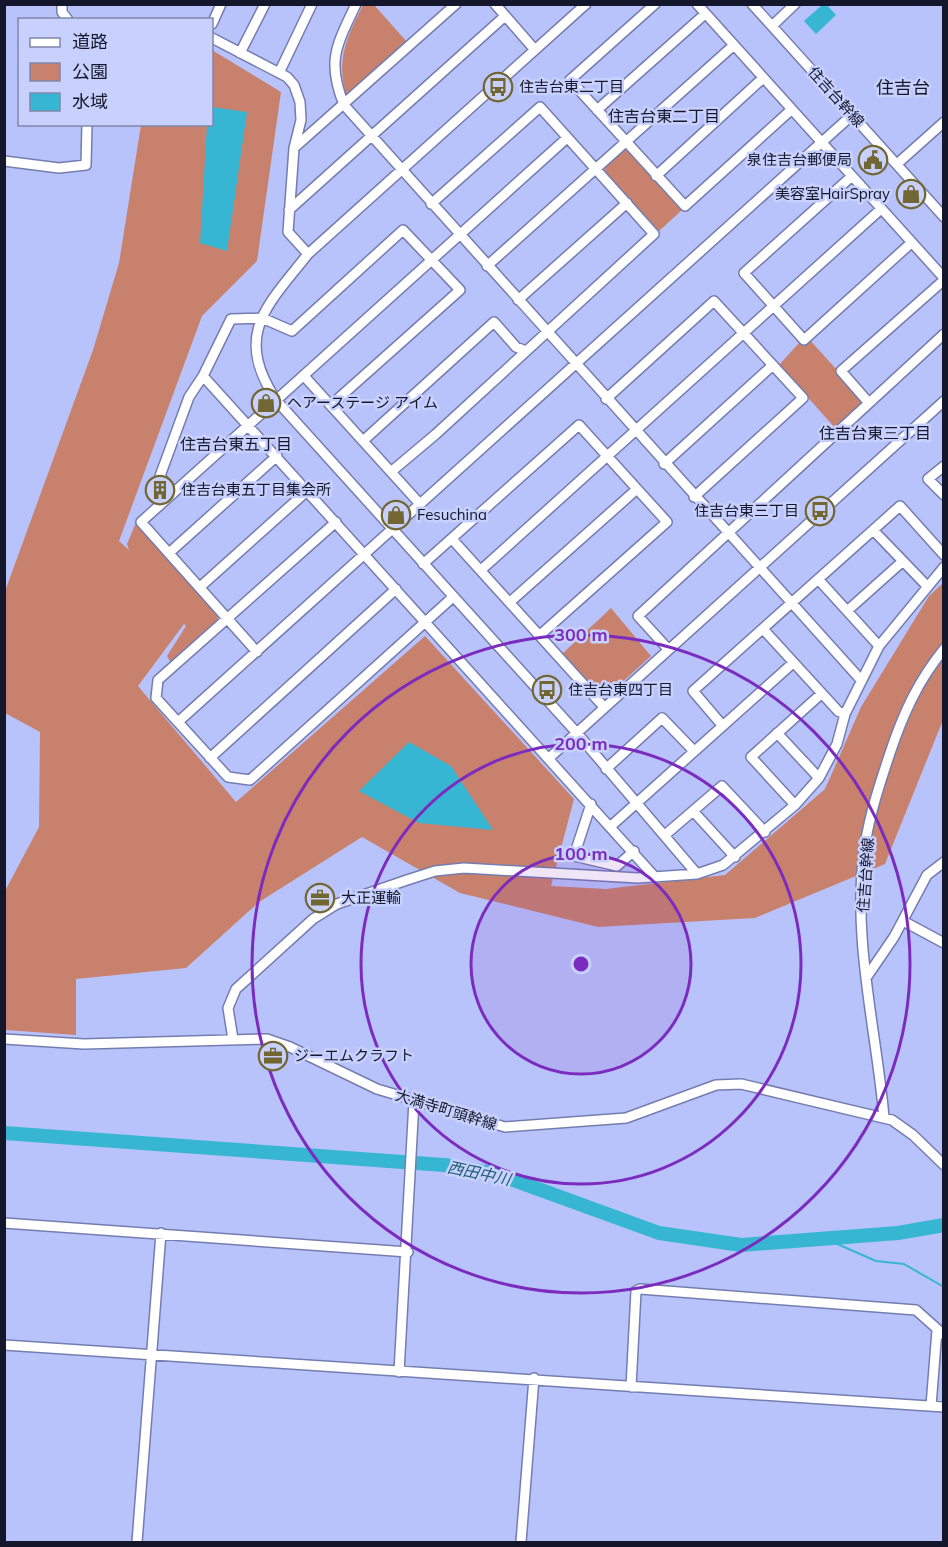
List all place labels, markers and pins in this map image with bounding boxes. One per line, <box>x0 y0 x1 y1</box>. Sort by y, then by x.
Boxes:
bus stop icon: 住吉台東二丁目 <box>482 71 514 103</box>
place label: 住吉台東二丁目 <box>519 77 624 96</box>
public building icon: 泉住吉台郵便局 <box>857 144 889 176</box>
place label: 泉住吉台郵便局 <box>747 150 852 169</box>
shop icon: 美容室HairSpray <box>895 178 927 210</box>
place label: 美容室HairSpray <box>775 184 890 203</box>
shop icon: ヘアーステージ アイム <box>250 387 282 419</box>
place label: ヘアーステージ アイム <box>287 393 438 412</box>
building icon: 住吉台東五丁目集会所 <box>144 474 176 506</box>
place label: 住吉台東五丁目集会所 <box>181 480 331 499</box>
bus stop icon: 住吉台東三丁目 <box>804 495 836 527</box>
shop icon: Fesuchina <box>380 499 412 531</box>
place label: 住吉台東三丁目 <box>694 501 799 520</box>
place label: Fesuchina <box>417 505 487 524</box>
bus stop icon: 住吉台東四丁目 <box>531 674 563 706</box>
place label: 住吉台東四丁目 <box>568 680 673 699</box>
office icon: 大正運輸 <box>304 882 336 914</box>
place label: 大正運輸 <box>341 888 401 907</box>
centre of rings <box>571 954 591 974</box>
office icon: ジーエムクラフト <box>257 1040 289 1072</box>
place label: ジーエムクラフト <box>294 1046 414 1065</box>

